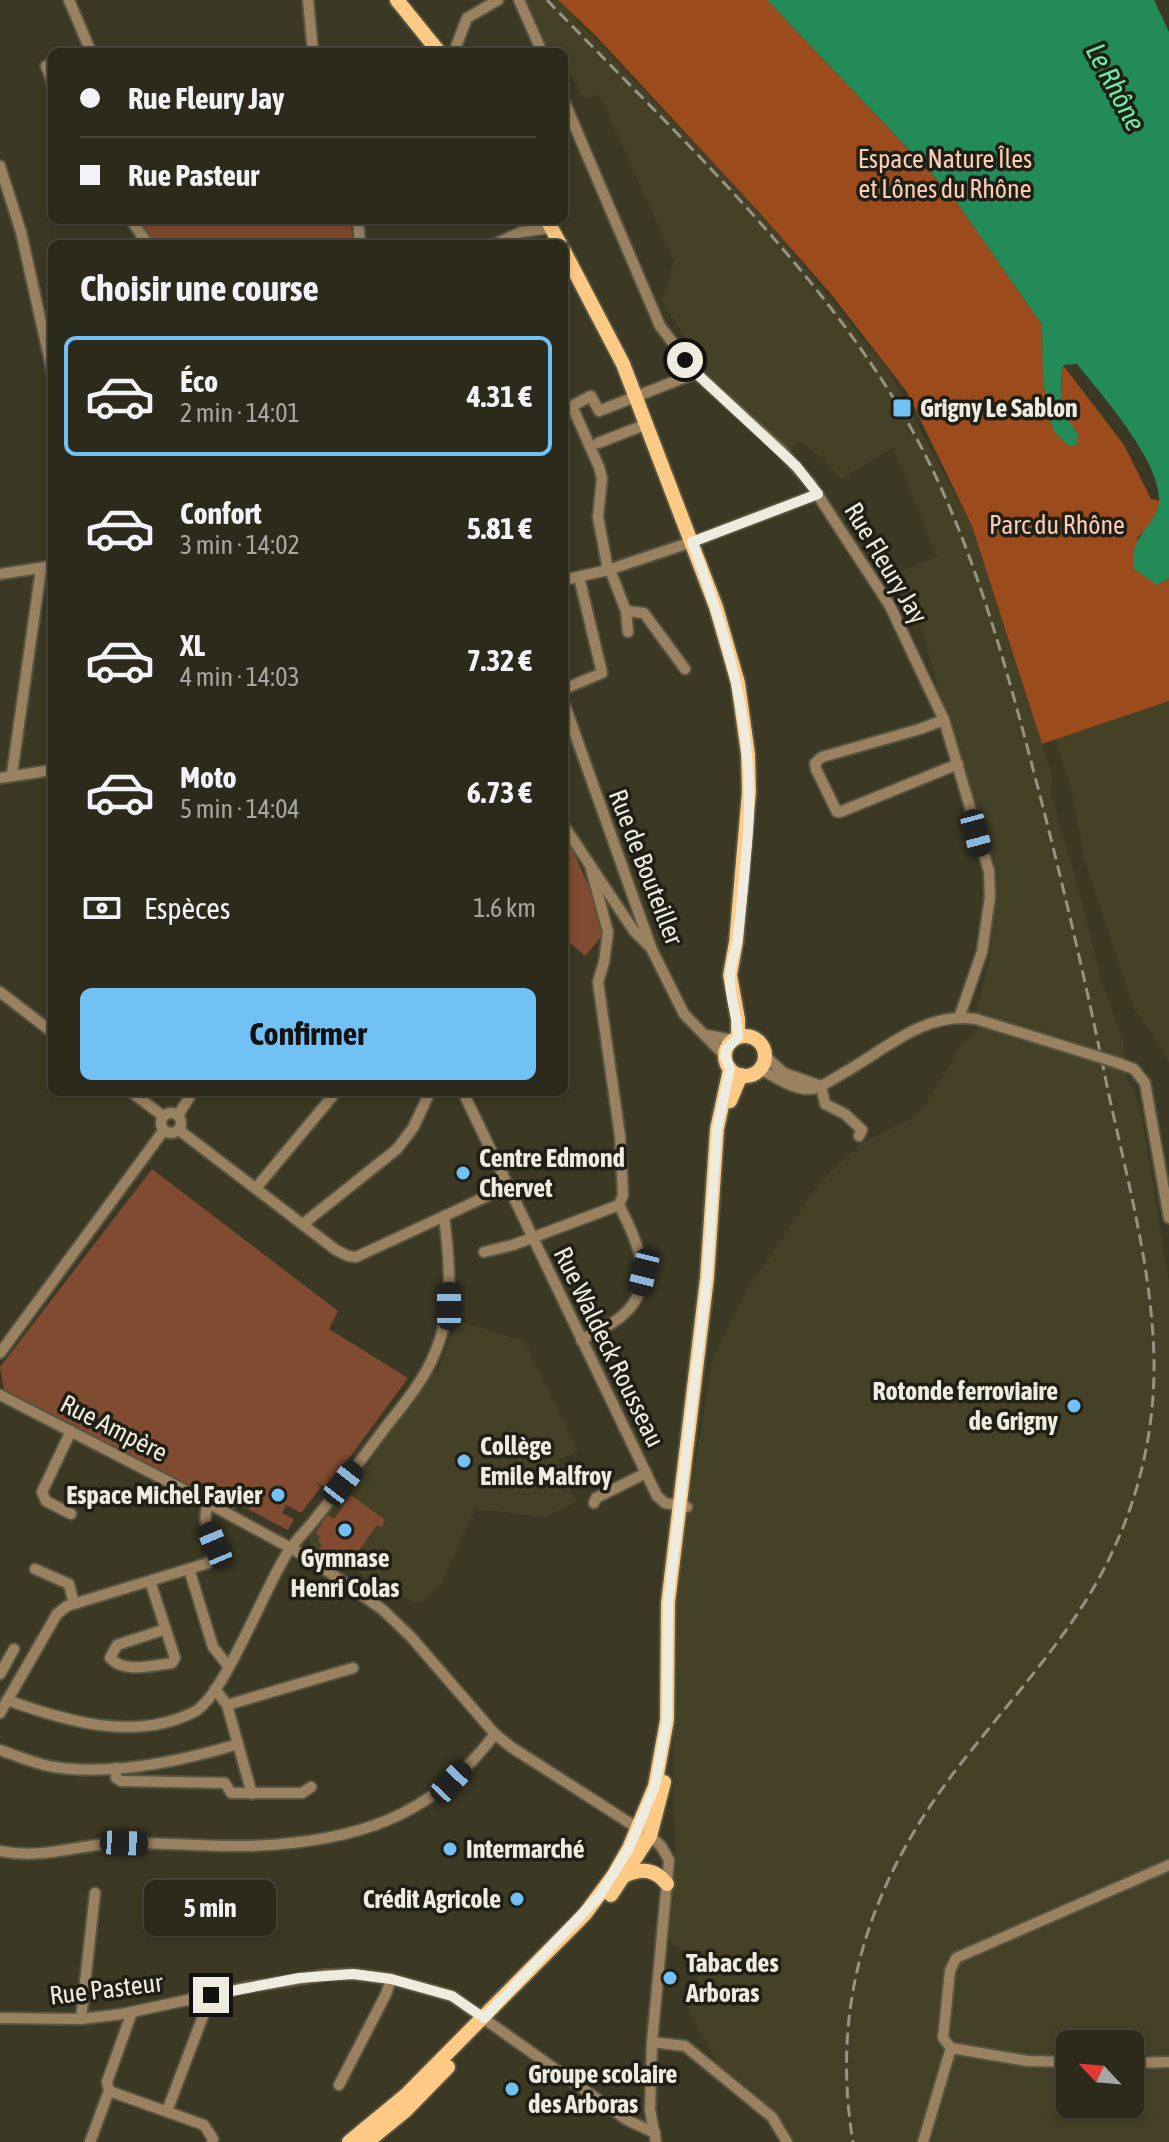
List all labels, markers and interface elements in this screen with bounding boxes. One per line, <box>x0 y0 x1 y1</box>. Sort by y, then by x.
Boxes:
water label: Le Rhône <box>1080 38 1152 136</box>
text: Rue Fleury Jay <box>128 81 284 115</box>
park label: Espace Nature Îles et Lônes du Rhône <box>858 144 1032 204</box>
text: Rue Pasteur <box>128 158 259 192</box>
text: Choisir une course <box>80 267 319 309</box>
route start <box>667 342 703 378</box>
icon: car <box>84 360 156 432</box>
text: Éco <box>180 364 218 398</box>
text: 4.31 € <box>467 379 532 413</box>
place label: Grigny Le Sablon <box>920 393 1078 423</box>
marker: Grigny Le Sablon <box>891 397 913 419</box>
text: 2 min · 14:01 <box>180 398 300 428</box>
icon: car <box>84 492 156 564</box>
text: Confort <box>180 496 262 530</box>
street label: Rue Fleury Jay <box>838 497 934 629</box>
park label: Parc du Rhône <box>989 510 1125 540</box>
text: 5.81 € <box>467 511 532 545</box>
text: 3 min · 14:02 <box>180 530 300 560</box>
icon: car <box>84 624 156 696</box>
text: XL <box>180 628 205 662</box>
text: 7.32 € <box>467 643 532 677</box>
text: 4 min · 14:03 <box>180 662 300 692</box>
icon: car <box>84 756 156 828</box>
text: Moto <box>180 760 237 794</box>
text: 6.73 € <box>467 775 532 809</box>
street label: Rue de Bouteiller <box>603 785 689 949</box>
text: 5 min · 14:04 <box>180 794 300 824</box>
car <box>958 807 994 859</box>
icon: cash <box>80 886 124 930</box>
text: Espèces <box>144 891 230 925</box>
text: 1.6 km <box>473 893 536 923</box>
button: Confirmer <box>80 988 536 1080</box>
place label: Centre Edmond Chervet <box>479 1143 625 1203</box>
marker: Centre Edmond Chervet <box>454 1164 472 1182</box>
street label: Rue Waldeck Rousseau <box>548 1242 670 1452</box>
car <box>627 1246 661 1298</box>
car <box>437 1282 461 1330</box>
place label: Rotonde ferroviaire de Grigny <box>873 1376 1058 1436</box>
street label: Rue Ampère <box>56 1388 172 1468</box>
marker: Rotonde ferroviaire de Grigny <box>1065 1397 1083 1415</box>
place label: Collège Emile Malfroy <box>480 1431 612 1491</box>
marker: Collège Emile Malfroy <box>455 1452 473 1470</box>
car <box>319 1457 367 1509</box>
place label: Espace Michel Favier <box>66 1480 263 1510</box>
marker: Espace Michel Favier <box>269 1486 287 1504</box>
car <box>195 1518 235 1572</box>
marker: Gymnase Henri Colas <box>336 1521 354 1539</box>
place label: Gymnase Henri Colas <box>291 1543 399 1603</box>
car <box>426 1756 476 1808</box>
car <box>100 1830 148 1856</box>
place label: Intermarché <box>466 1834 585 1864</box>
marker: Intermarché <box>441 1840 459 1858</box>
callout: 5 min <box>145 1879 277 1935</box>
place label: Crédit Agricole <box>363 1884 501 1914</box>
marker: Crédit Agricole <box>508 1890 526 1908</box>
text: 5 min <box>183 1893 237 1923</box>
place label: Tabac des Arboras <box>685 1948 779 2008</box>
street label: Rue Pasteur <box>48 1967 165 2011</box>
marker: Tabac des Arboras <box>661 1969 679 1987</box>
route end <box>193 1977 229 2013</box>
north arrow <box>1056 2030 1144 2118</box>
map controls <box>1056 2030 1144 2118</box>
place label: Groupe scolaire des Arboras <box>528 2059 678 2119</box>
marker: Groupe scolaire des Arboras <box>503 2080 521 2098</box>

